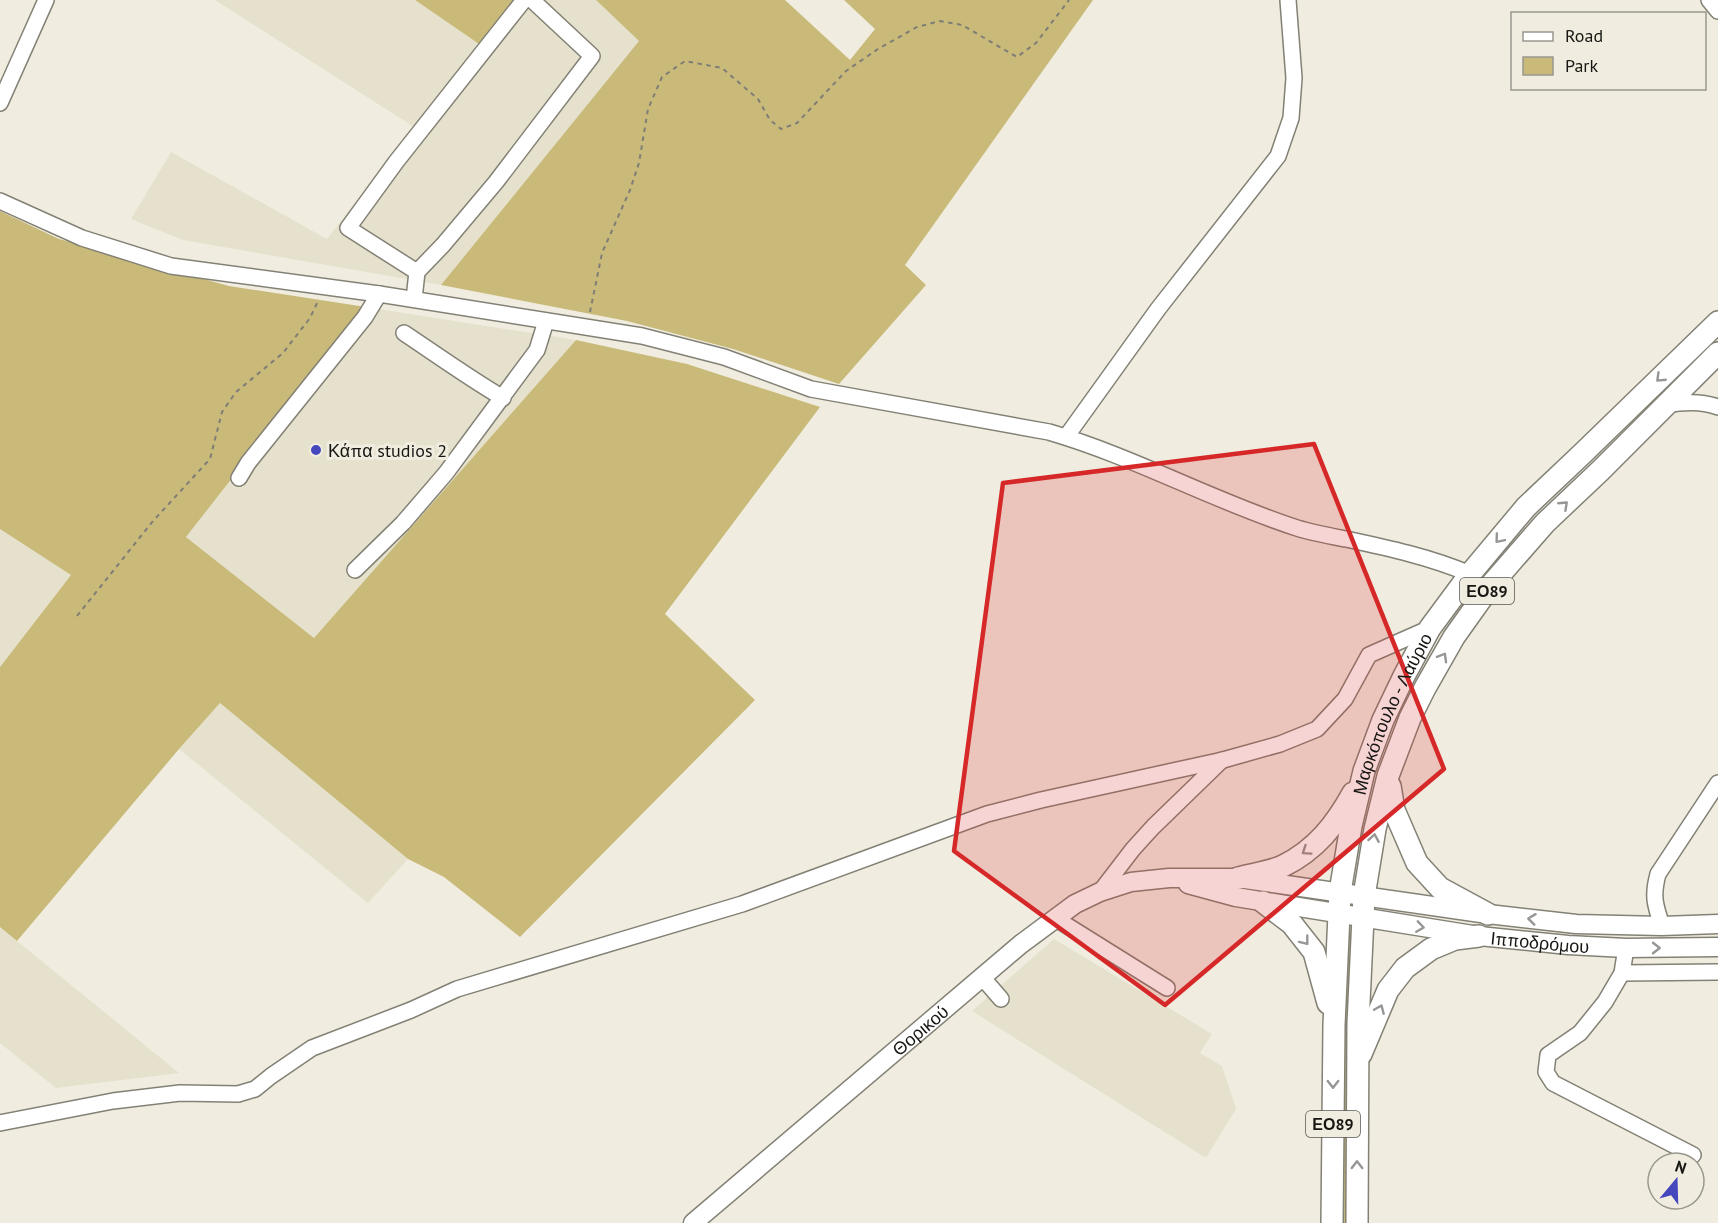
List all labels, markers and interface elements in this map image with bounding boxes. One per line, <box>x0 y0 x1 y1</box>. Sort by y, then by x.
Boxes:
legend <box>1511 12 1706 90</box>
text: Road <box>1565 24 1603 47</box>
text: Park <box>1565 54 1598 77</box>
one-way arrow <box>1656 371 1667 382</box>
place label: Κάπα studios 2 <box>328 439 447 462</box>
marker: Κάπα studios 2 <box>309 443 323 457</box>
one-way arrow <box>1558 501 1568 512</box>
one-way arrow <box>1495 532 1506 543</box>
road number: ΕΟ89 <box>1460 578 1514 604</box>
street label: Μαρκόπουλο - Λαύριο <box>1347 629 1437 797</box>
one-way arrow <box>1436 653 1447 663</box>
one-way arrow <box>1367 833 1380 843</box>
one-way arrow <box>1302 844 1312 856</box>
one-way arrow <box>1527 913 1536 925</box>
one-way arrow <box>1416 921 1425 933</box>
street label: Ιπποδρόμου <box>1489 926 1590 958</box>
one-way arrow <box>1298 934 1309 945</box>
one-way arrow <box>1652 942 1661 954</box>
street label: Θορικού <box>887 999 953 1060</box>
one-way arrow <box>1373 1004 1385 1015</box>
one-way arrow <box>1327 1079 1339 1088</box>
road number: ΕΟ89 <box>1306 1111 1360 1137</box>
north arrow <box>1646 1151 1706 1211</box>
text: N <box>1673 1156 1689 1178</box>
one-way arrow <box>1351 1160 1363 1169</box>

